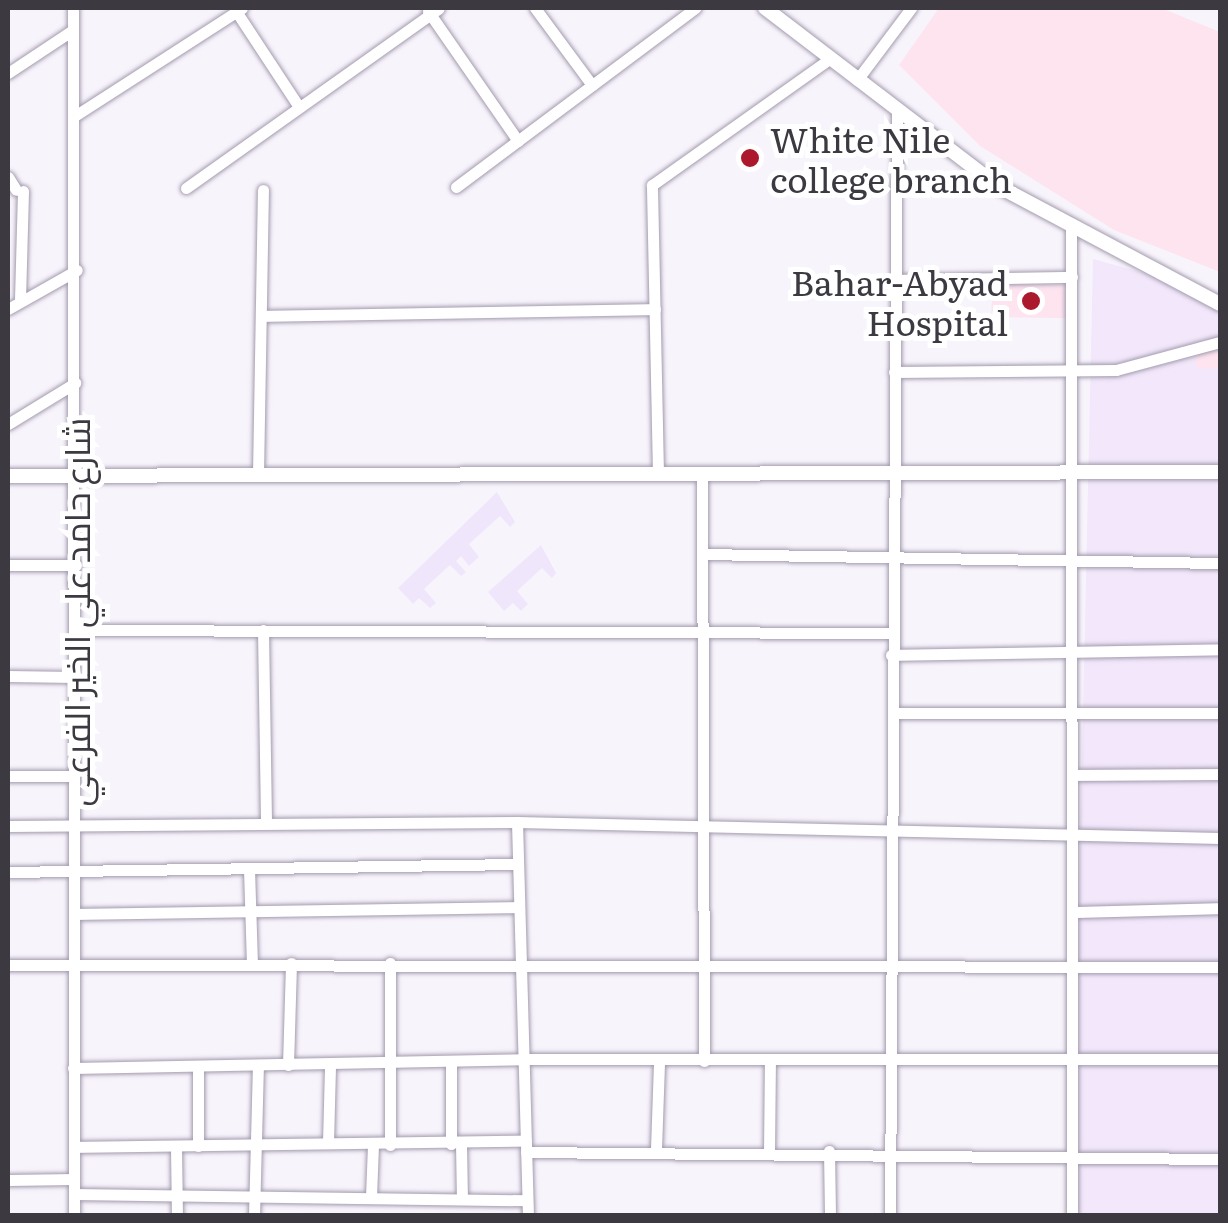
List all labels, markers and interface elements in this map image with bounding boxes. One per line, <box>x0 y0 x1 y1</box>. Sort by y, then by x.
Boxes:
place label: White Nile college branch <box>770 117 1012 199</box>
marker: White Nile college branch <box>739 147 761 169</box>
place label: Bahar-Abyad Hospital <box>791 260 1008 342</box>
marker: Bahar-Abyad Hospital <box>1018 288 1044 314</box>
street label: شارع حامد علي الخير الفرعي <box>54 418 96 806</box>

